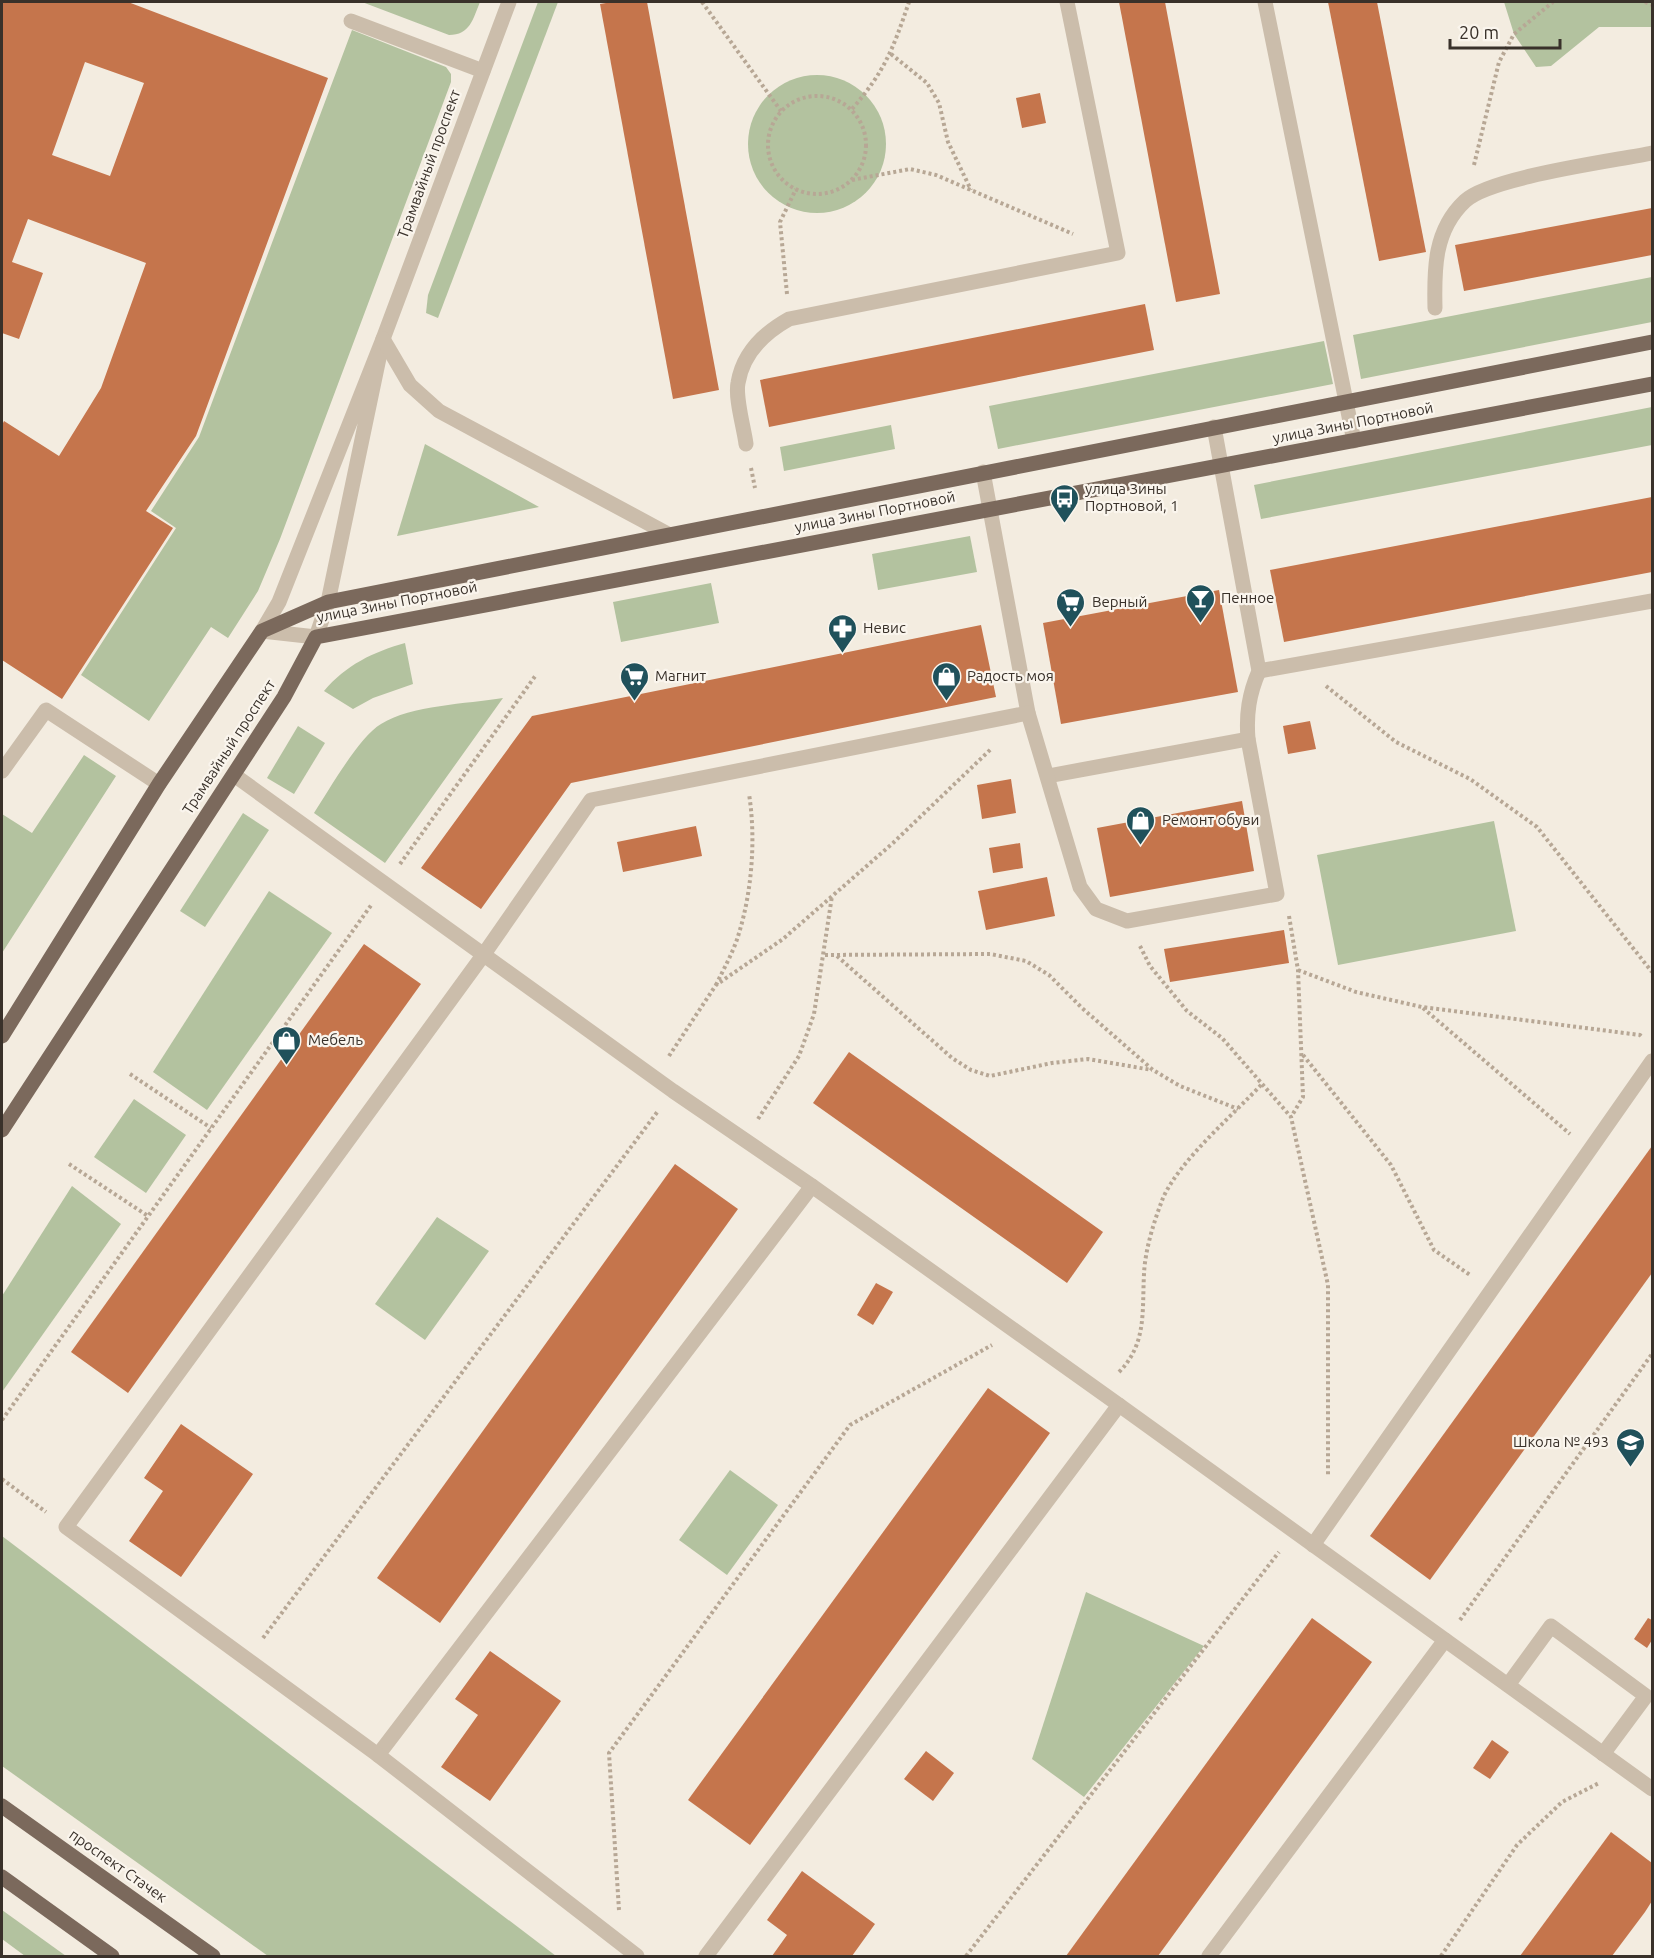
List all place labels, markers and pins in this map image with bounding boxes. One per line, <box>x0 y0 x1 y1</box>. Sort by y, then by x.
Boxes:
place label: улица Зины Портновой, 1 <box>1085 480 1179 514</box>
bus stop icon: улица Зины Портновой, 1 <box>1048 482 1080 524</box>
bar icon: Пенное <box>1184 582 1216 624</box>
supermarket icon: Верный <box>1055 586 1087 628</box>
place label: Пенное <box>1221 589 1274 606</box>
place label: Верный <box>1092 593 1147 610</box>
pharmacy icon: Невис <box>826 612 858 654</box>
place label: Невис <box>863 619 906 636</box>
supermarket icon: Магнит <box>618 660 650 702</box>
shop icon: Радость моя <box>930 660 962 702</box>
place label: Магнит <box>655 667 706 684</box>
place label: Радость моя <box>967 667 1054 684</box>
shop icon: Ремонт обуви <box>1125 804 1157 846</box>
place label: Ремонт обуви <box>1162 811 1259 828</box>
shop icon: Мебель <box>271 1024 303 1066</box>
place label: Мебель <box>308 1031 363 1048</box>
school or university icon: Школа № 493 <box>1614 1426 1646 1468</box>
place label: Школа № 493 <box>1513 1433 1609 1450</box>

